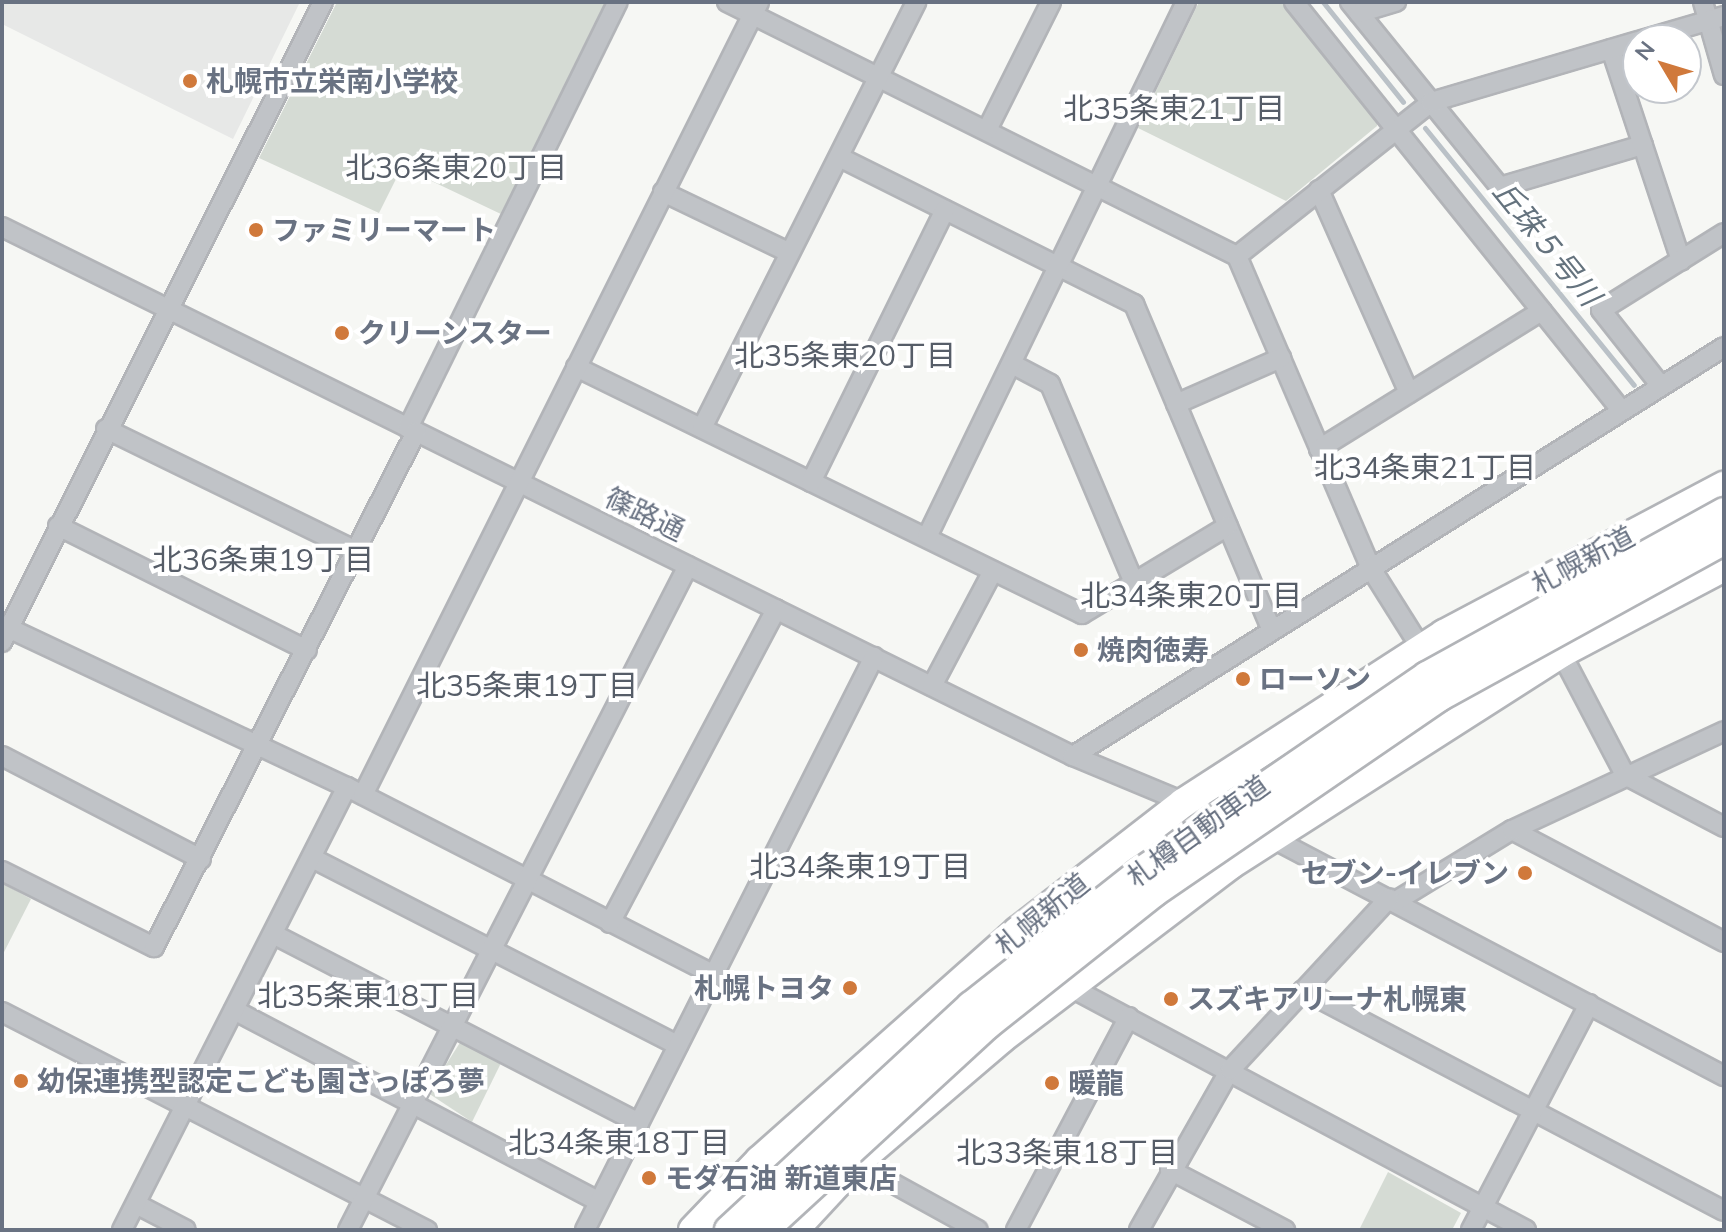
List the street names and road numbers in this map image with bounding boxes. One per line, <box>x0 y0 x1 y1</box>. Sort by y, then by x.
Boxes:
street label: 篠路通 <box>600 480 690 548</box>
street label: 札幌新道 <box>1526 519 1640 601</box>
street label: 札樽自動車道 <box>1120 768 1276 894</box>
street label: 札幌新道 <box>988 866 1096 962</box>

